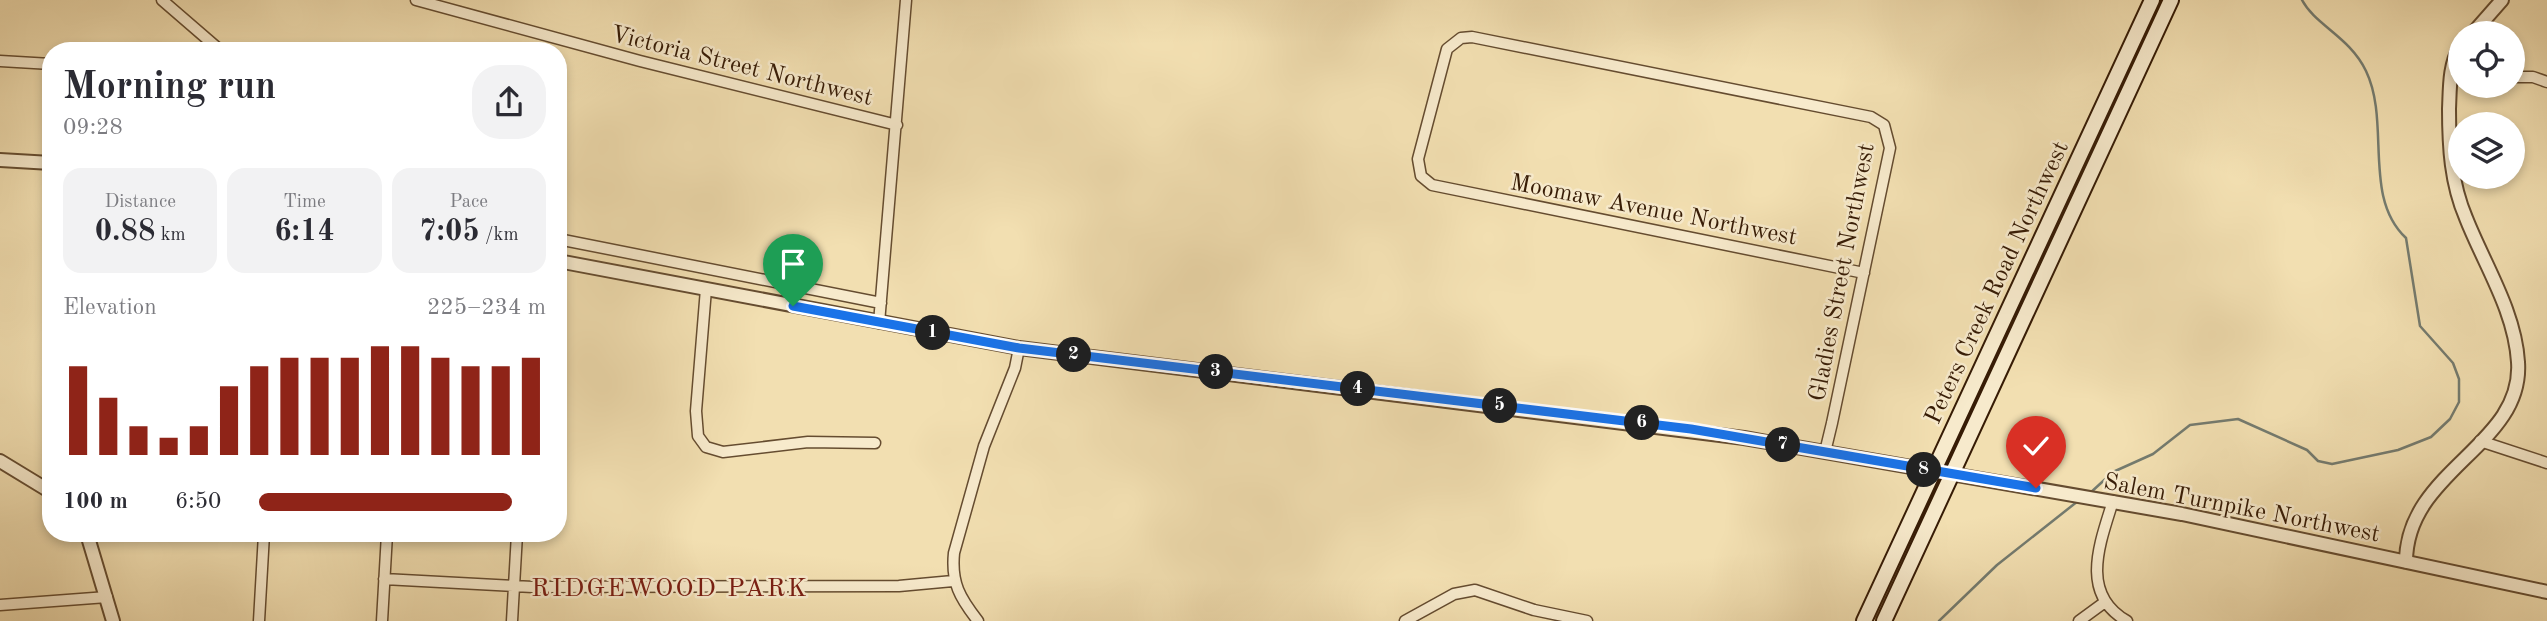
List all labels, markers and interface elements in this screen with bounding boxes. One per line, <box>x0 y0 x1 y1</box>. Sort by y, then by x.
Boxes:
map controls <box>2448 21 2525 189</box>
button: locate <box>2448 21 2525 98</box>
street label: Victoria Street Northwest <box>608 23 875 111</box>
button: share <box>472 65 546 139</box>
text: Morning run <box>63 69 276 107</box>
button: layers <box>2448 112 2525 189</box>
text: 09:28 <box>63 116 123 139</box>
street label: Peters Creek Road Northwest <box>1922 138 2074 428</box>
street label: Gladies Street Northwest <box>1806 141 1880 403</box>
street label: Moomaw Avenue Northwest <box>1508 171 1799 251</box>
text: Distance <box>104 193 176 212</box>
text: Time <box>283 193 326 212</box>
text: Pace <box>450 193 488 212</box>
text: 0.88 <box>95 217 155 247</box>
text: 6:14 <box>274 217 335 247</box>
text: 7:05 <box>419 217 480 247</box>
text: km <box>155 226 186 245</box>
text: /km <box>480 226 519 245</box>
pin <box>763 234 823 306</box>
icon: arrive <box>774 245 812 283</box>
text: Elevation <box>63 296 157 319</box>
text: 225–234 m <box>427 296 546 319</box>
pin: 1 <box>916 316 950 350</box>
text: 1 <box>927 323 938 342</box>
pin: 2 <box>1056 338 1092 372</box>
text: 2 <box>1068 345 1079 364</box>
pin: 3 <box>1198 354 1234 390</box>
text: 3 <box>1210 362 1221 381</box>
pin: 4 <box>1340 372 1376 406</box>
text: 4 <box>1352 379 1363 398</box>
pin: 5 <box>1482 388 1518 424</box>
text: 5 <box>1494 396 1505 415</box>
pin: 6 <box>1624 406 1660 440</box>
text: 6 <box>1636 413 1647 432</box>
pin <box>2006 416 2066 488</box>
icon: check <box>2017 427 2055 465</box>
pin: 7 <box>1766 428 1800 462</box>
text: 7 <box>1777 435 1788 454</box>
pin: 8 <box>1906 452 1941 488</box>
text: 8 <box>1918 460 1929 479</box>
street label: Salem Turnpike Northwest <box>2101 470 2382 548</box>
text: 100 m <box>63 490 128 513</box>
text: 6:50 <box>175 490 221 513</box>
district label: RIDGEWOOD PARK <box>531 576 809 602</box>

